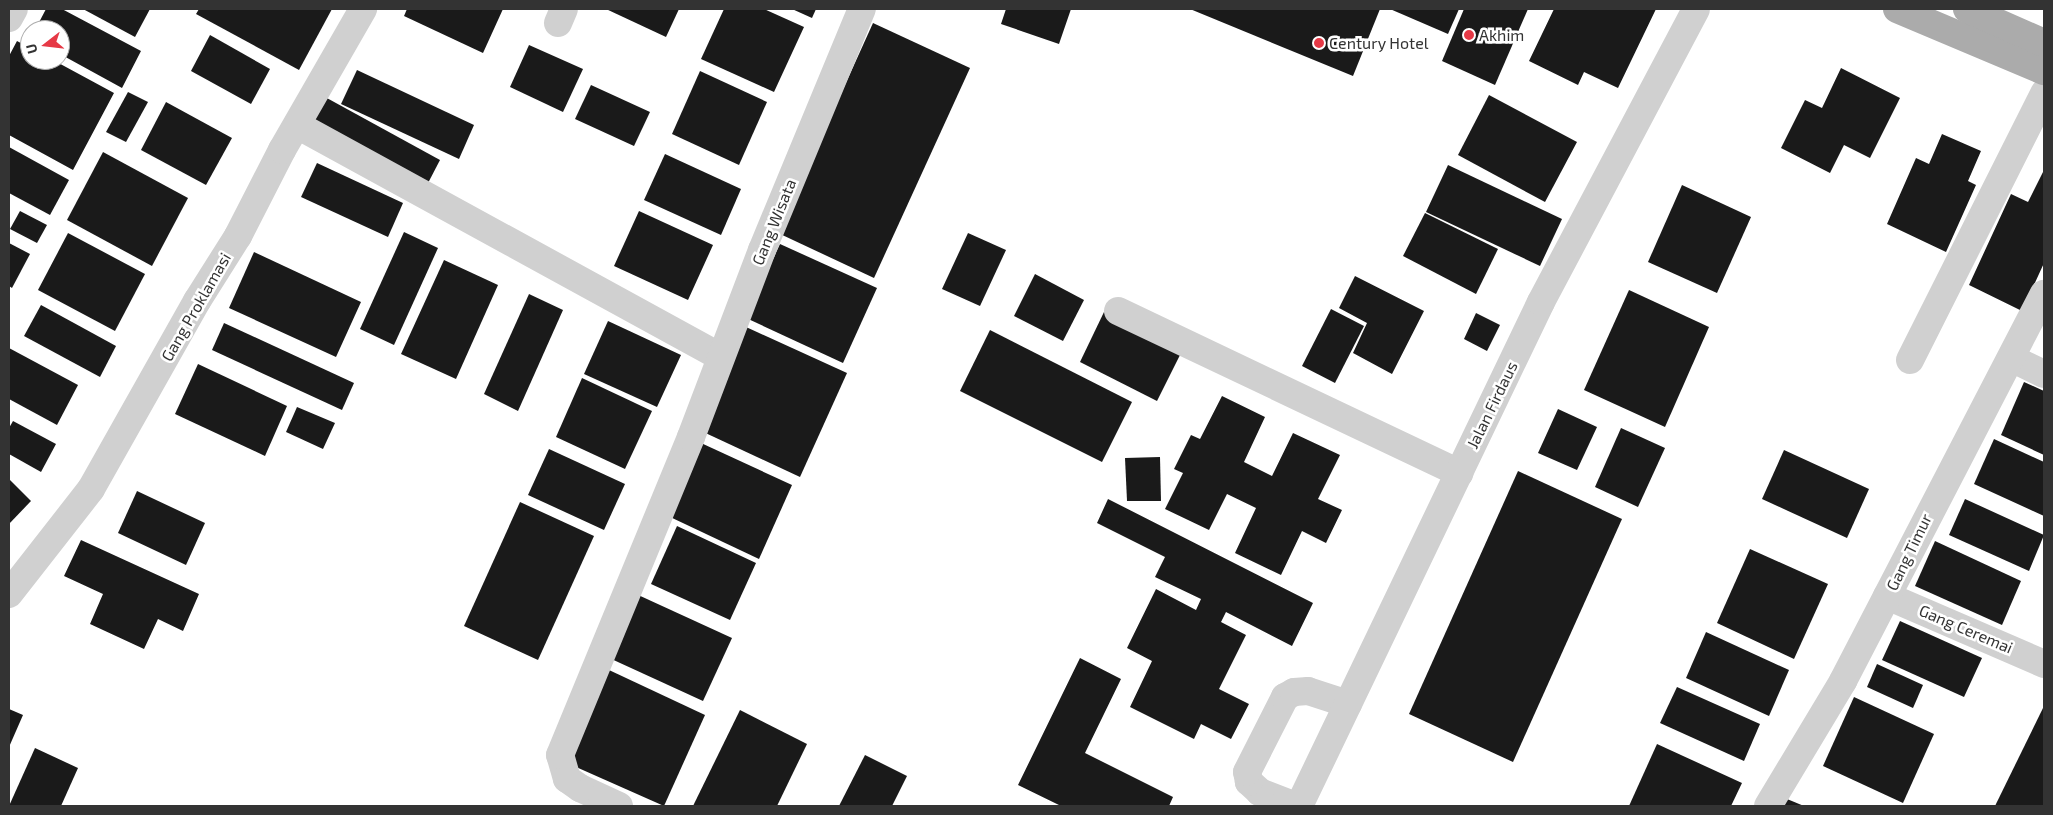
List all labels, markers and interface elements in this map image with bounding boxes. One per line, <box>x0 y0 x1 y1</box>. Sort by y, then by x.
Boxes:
north arrow <box>20 20 70 70</box>
place label: Akhim <box>1479 25 1524 45</box>
marker: Akhim <box>1463 29 1475 41</box>
place label: Century Hotel <box>1329 33 1429 53</box>
marker: Century Hotel <box>1313 37 1325 49</box>
text: U <box>22 42 41 56</box>
street label: Gang Wisata <box>748 176 800 268</box>
street label: Gang Proklamasi <box>157 249 235 365</box>
street label: Jalan Firdaus <box>1463 358 1521 452</box>
street label: Gang Timur <box>1882 510 1936 594</box>
street label: Gang Ceremai <box>1916 601 2016 657</box>

